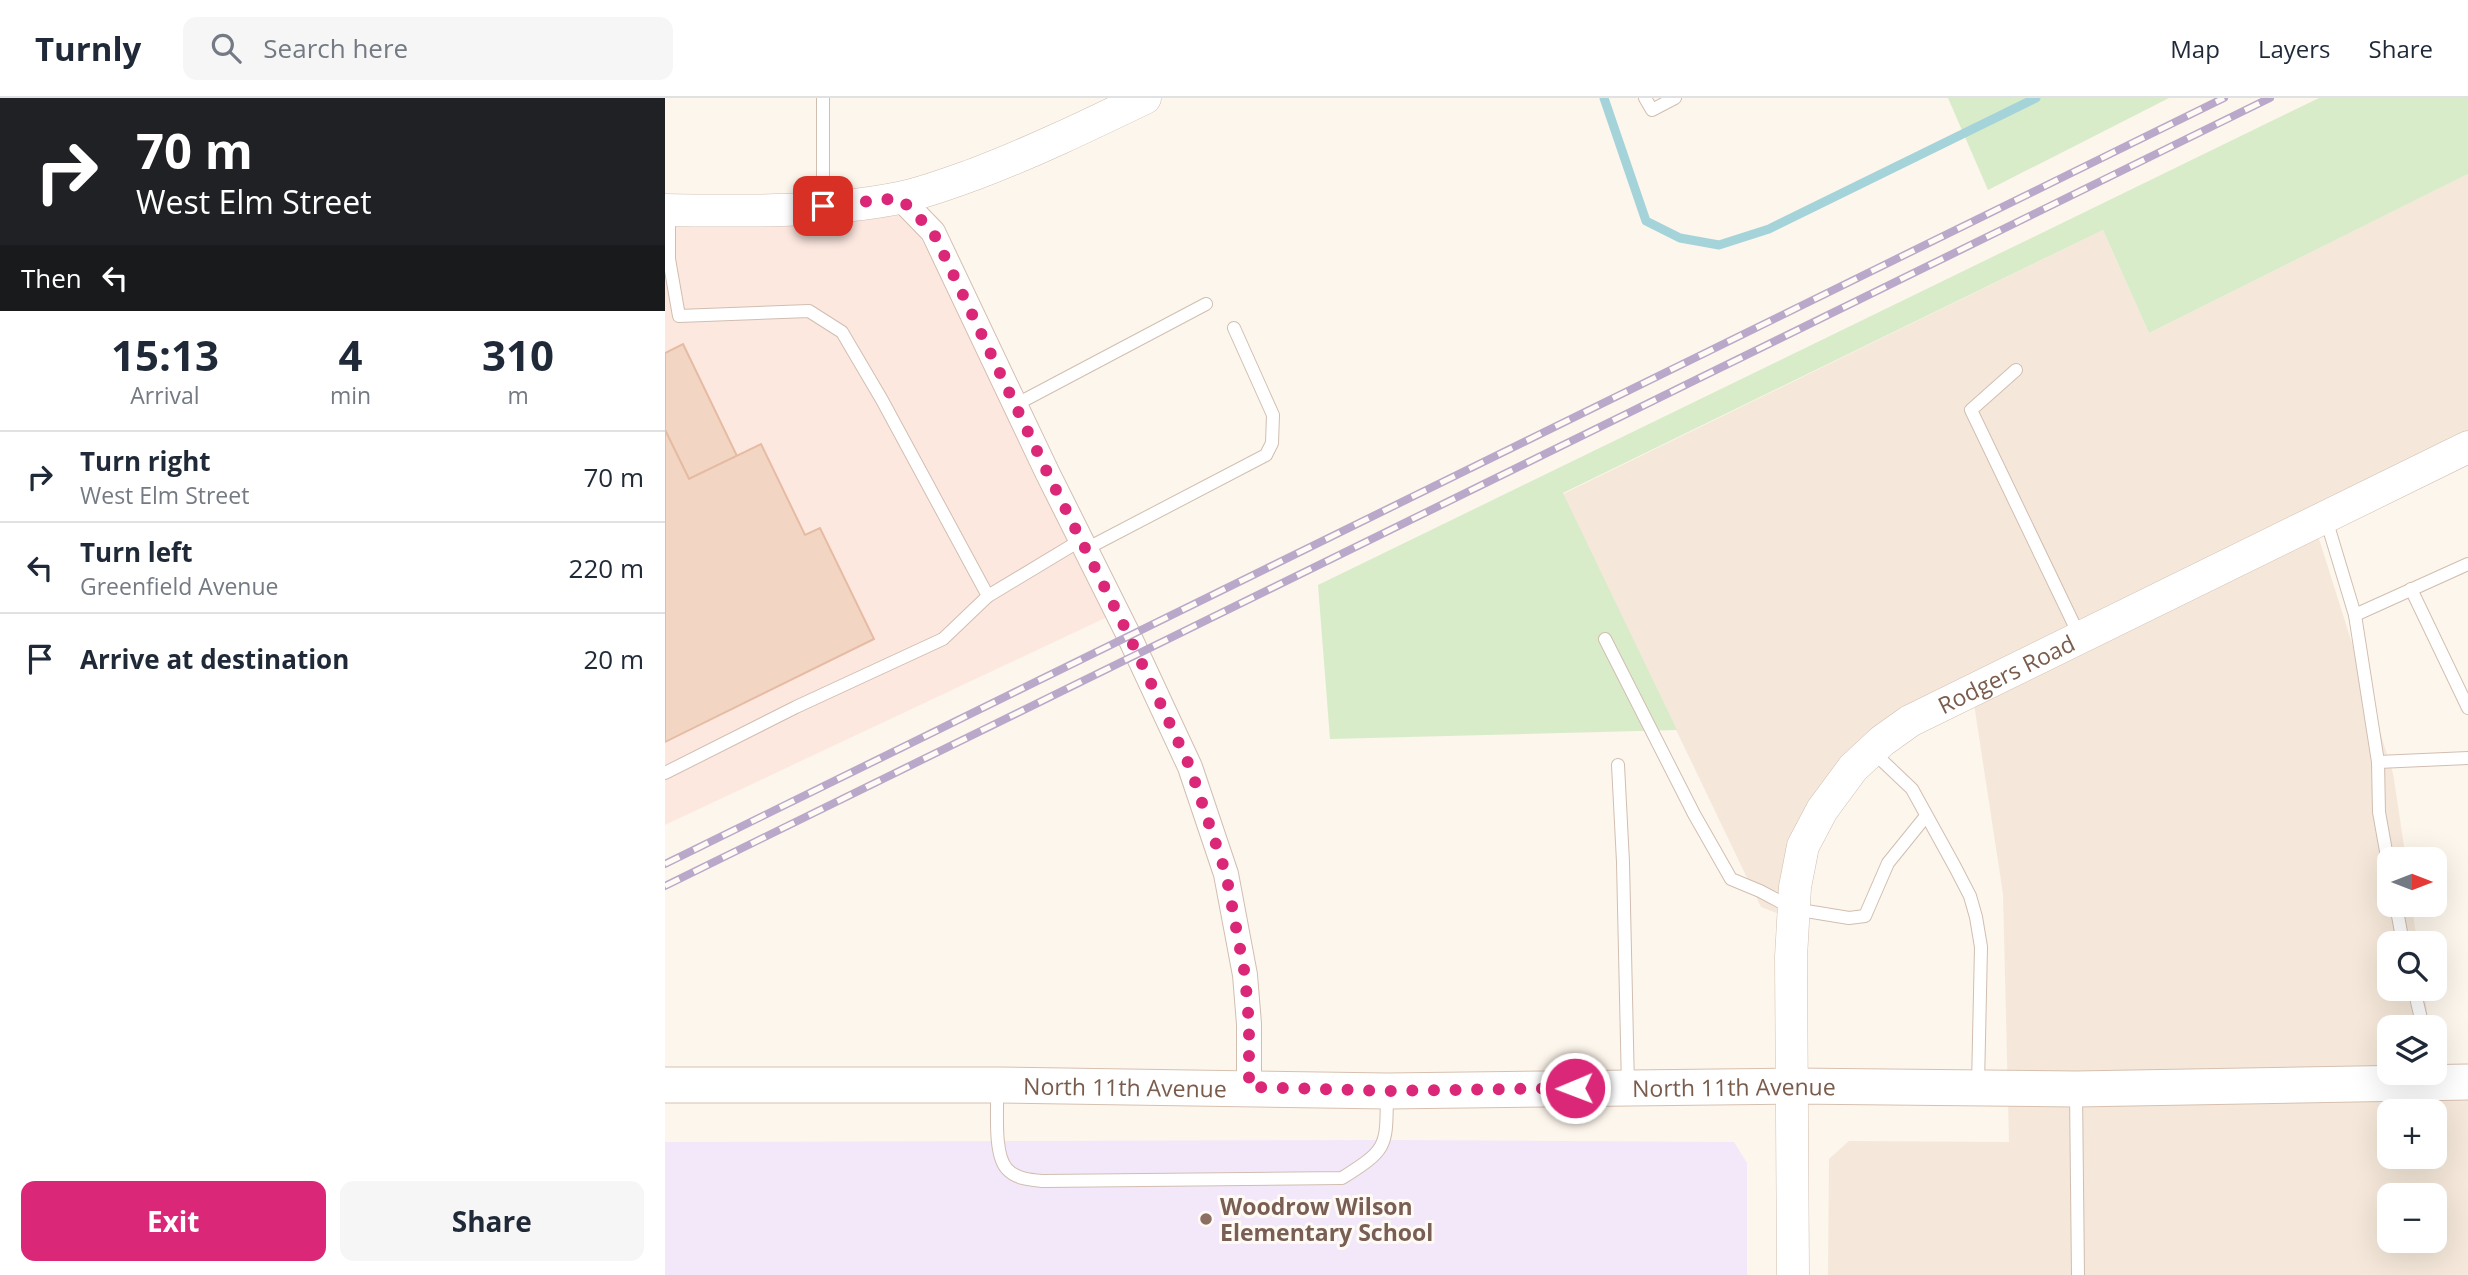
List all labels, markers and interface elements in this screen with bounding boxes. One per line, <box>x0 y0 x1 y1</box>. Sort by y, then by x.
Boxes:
search box <box>183 17 673 80</box>
text: Turnly <box>35 26 141 71</box>
icon: search <box>207 29 245 67</box>
text: Search here <box>263 30 408 66</box>
text: Map <box>2170 32 2220 65</box>
text: Layers <box>2258 32 2331 65</box>
text: Share <box>2369 32 2433 65</box>
text: 70 m <box>136 117 253 183</box>
icon: right <box>21 126 112 217</box>
pin <box>793 176 853 236</box>
text: West Elm Street <box>136 180 372 223</box>
icon: arrive <box>804 187 842 225</box>
icon: left <box>96 259 134 297</box>
text: Then <box>21 260 82 296</box>
text: 15:13 <box>111 326 219 383</box>
text: 4 <box>338 326 363 383</box>
text: 310 <box>482 326 554 383</box>
text: Arrival <box>130 379 200 411</box>
text: min <box>330 379 371 411</box>
text: m <box>507 379 529 411</box>
text: Turn right <box>80 443 211 479</box>
icon: right <box>21 458 59 496</box>
text: 70 m <box>583 459 644 495</box>
text: West Elm Street <box>80 479 249 511</box>
text: Turn left <box>80 534 192 570</box>
icon: left <box>21 549 59 587</box>
text: 220 m <box>569 550 644 586</box>
text: Greenfield Avenue <box>80 570 278 602</box>
street label: Rodgers Road <box>1932 627 2080 721</box>
icon: arrive <box>21 640 59 678</box>
text: Arrive at destination <box>80 641 349 677</box>
text: 20 m <box>583 641 644 677</box>
north arrow <box>2377 847 2447 917</box>
map controls <box>2377 847 2447 1253</box>
button: search <box>2377 931 2447 1001</box>
button: layers <box>2377 1015 2447 1085</box>
position arrow <box>1538 1051 1612 1125</box>
street label: North 11th Avenue <box>1023 1069 1227 1105</box>
street label: North 11th Avenue <box>1632 1070 1836 1104</box>
button: + <box>2377 1099 2447 1169</box>
button: Exit <box>21 1181 326 1261</box>
button: Share <box>340 1181 644 1261</box>
button: − <box>2377 1183 2447 1253</box>
place label: Woodrow Wilson Elementary School <box>1220 1190 1433 1248</box>
marker: Woodrow Wilson Elementary School <box>1198 1211 1214 1227</box>

